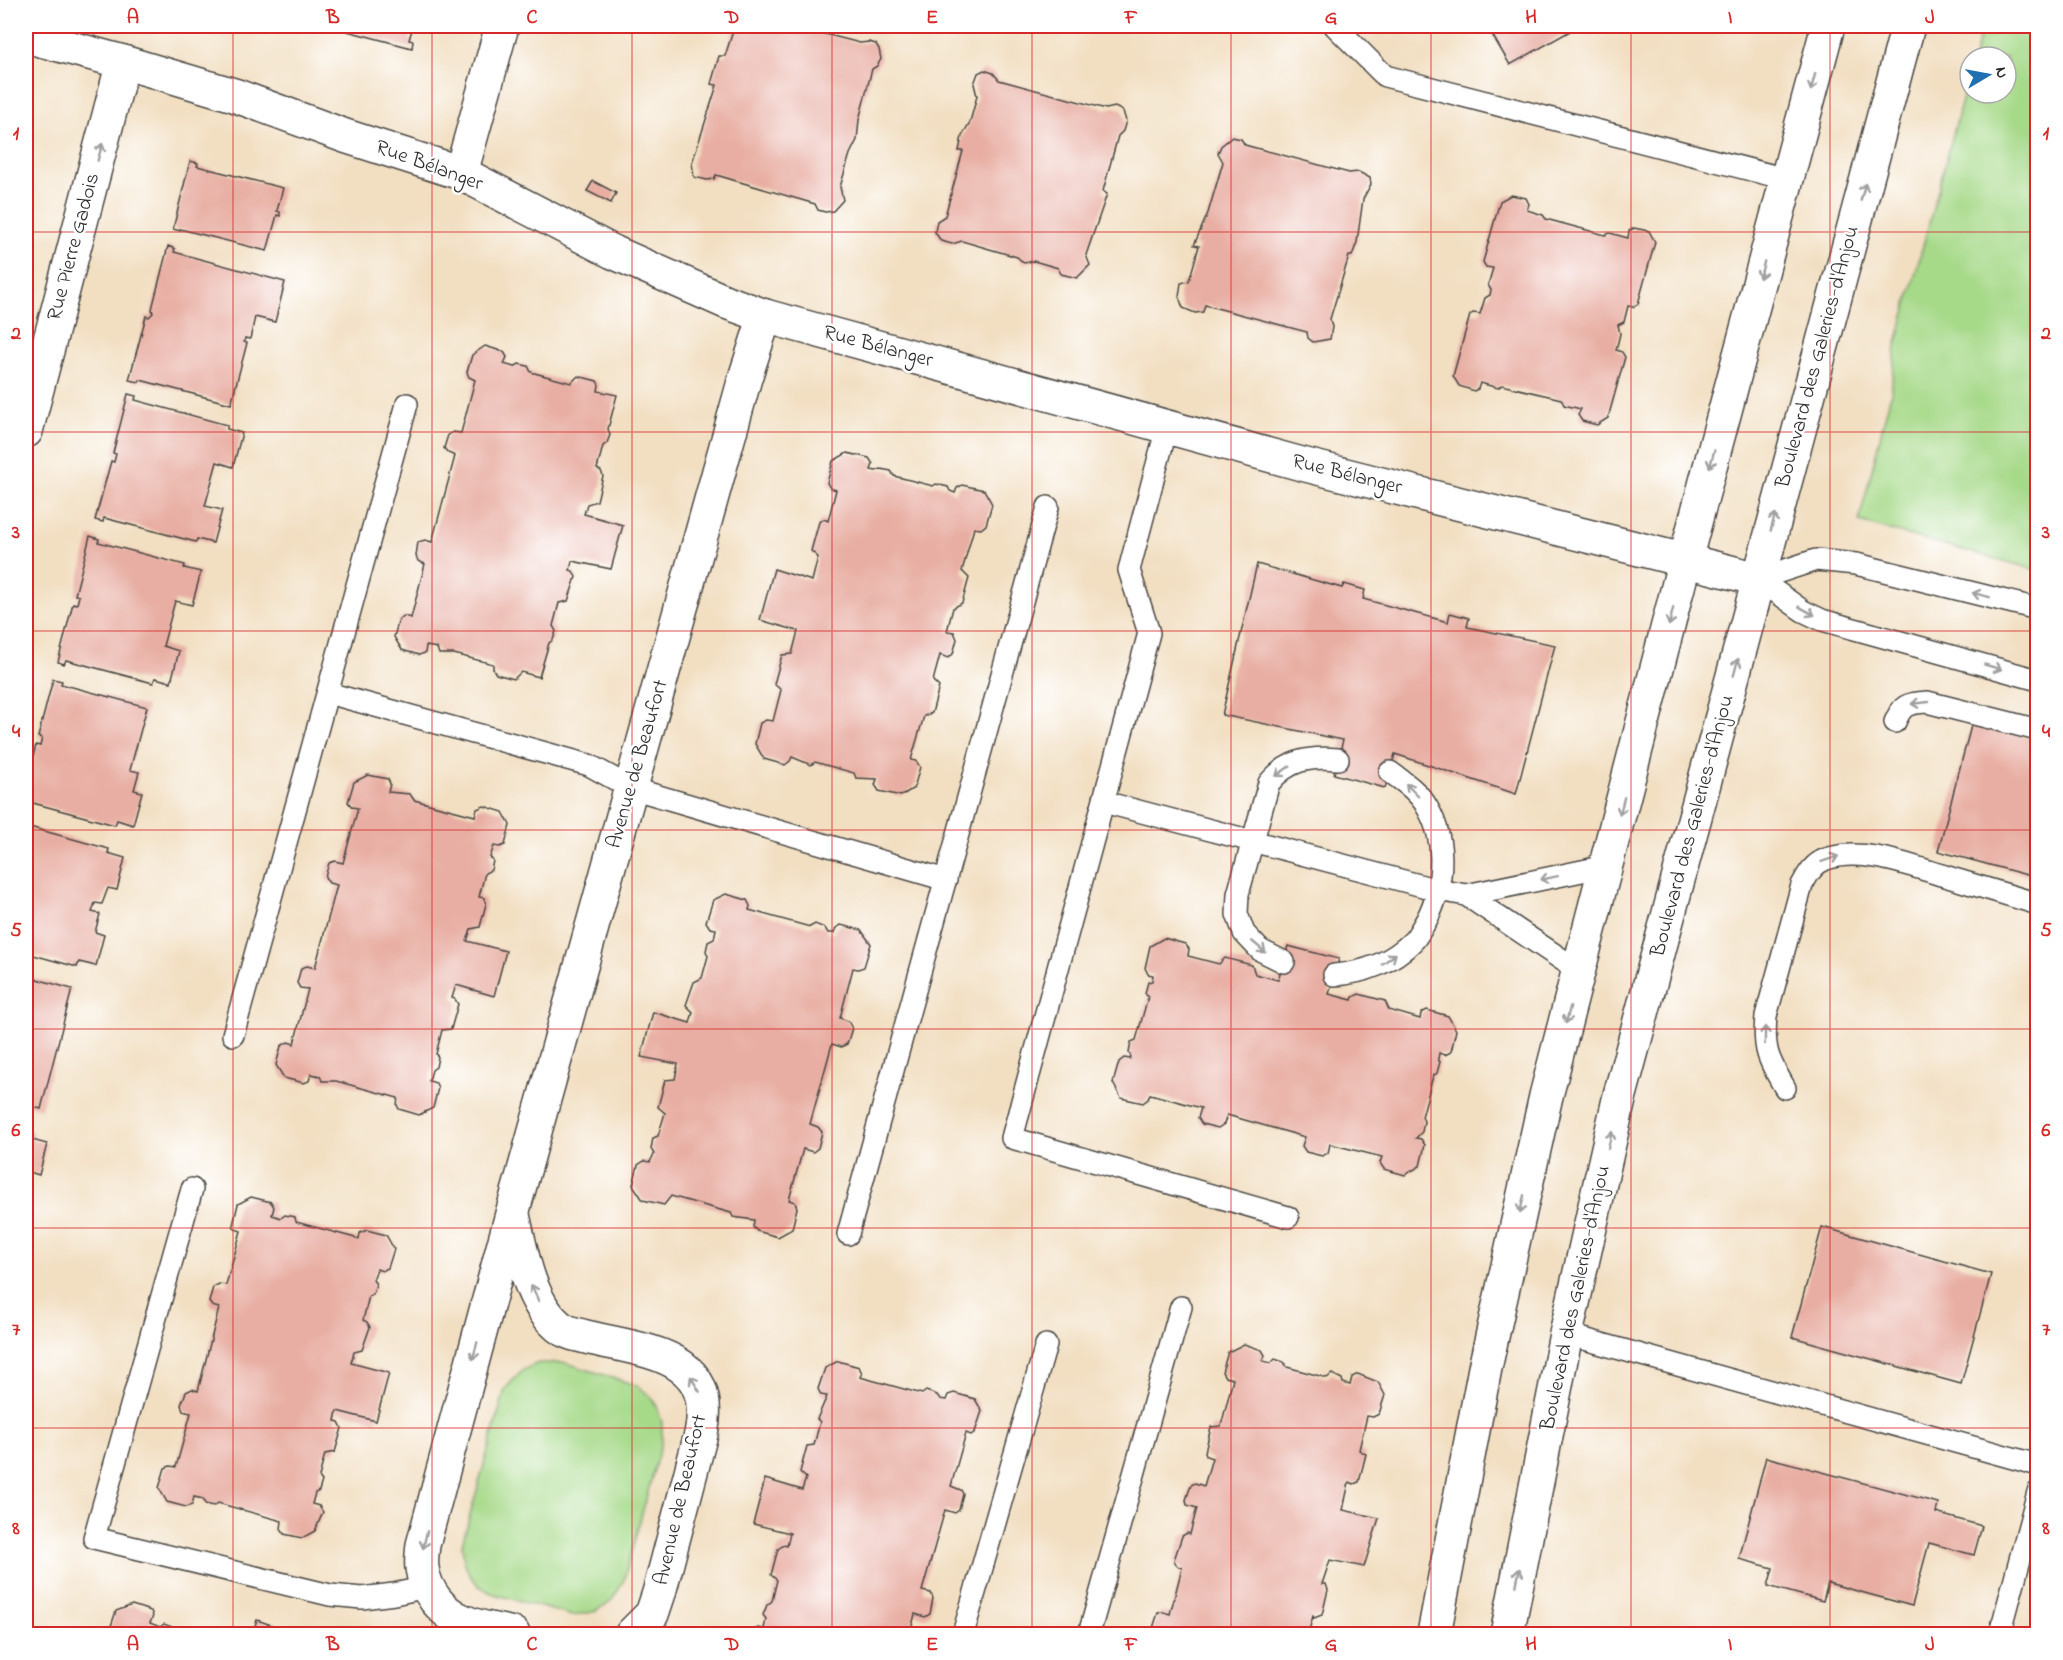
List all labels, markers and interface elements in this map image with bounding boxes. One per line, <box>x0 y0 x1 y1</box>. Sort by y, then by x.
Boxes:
text: A <box>127 4 139 33</box>
text: B <box>325 4 340 33</box>
text: C <box>527 4 538 33</box>
text: D <box>724 4 739 33</box>
text: E <box>926 4 938 33</box>
text: F <box>1124 4 1138 33</box>
text: G <box>1325 4 1338 33</box>
text: H <box>1525 4 1537 33</box>
text: I <box>1728 4 1733 33</box>
text: J <box>1925 4 1935 33</box>
north arrow <box>1958 45 2018 105</box>
text: N <box>1988 65 2014 80</box>
one-way arrow <box>1806 72 1818 91</box>
text: 1 <box>13 120 20 149</box>
text: 1 <box>2043 120 2050 149</box>
street label: Rue Bélanger <box>370 133 487 201</box>
one-way arrow <box>94 142 106 161</box>
street label: Rue Pierre Gadois <box>40 170 108 324</box>
one-way arrow <box>1857 183 1869 202</box>
street label: Boulevard des Galeries-d'Anjou <box>1768 223 1867 492</box>
one-way arrow <box>1756 260 1767 279</box>
street label: Rue Bélanger <box>819 318 937 378</box>
text: 2 <box>10 320 21 349</box>
text: 2 <box>2040 320 2051 349</box>
street label: Rue Bélanger <box>1288 447 1406 505</box>
one-way arrow <box>1706 449 1718 468</box>
one-way arrow <box>1768 513 1779 532</box>
text: 3 <box>11 519 20 548</box>
text: 3 <box>2041 519 2050 548</box>
one-way arrow <box>1971 588 1990 600</box>
one-way arrow <box>1798 606 1815 618</box>
one-way arrow <box>1664 607 1676 626</box>
one-way arrow <box>1730 658 1742 677</box>
one-way arrow <box>1983 662 2002 674</box>
street label: Avenue de Beaufort <box>600 676 676 852</box>
street label: Boulevard des Galeries-d'Anjou <box>1643 692 1742 961</box>
one-way arrow <box>1910 698 1930 709</box>
text: 4 <box>12 718 21 747</box>
text: 4 <box>2042 718 2051 747</box>
one-way arrow <box>1275 765 1291 777</box>
one-way arrow <box>1405 783 1420 798</box>
one-way arrow <box>1616 796 1627 815</box>
one-way arrow <box>1820 852 1839 863</box>
one-way arrow <box>1540 873 1559 884</box>
text: 5 <box>10 917 22 946</box>
text: 5 <box>2040 917 2052 946</box>
one-way arrow <box>1251 940 1266 954</box>
one-way arrow <box>1381 953 1397 965</box>
one-way arrow <box>1561 1005 1573 1024</box>
one-way arrow <box>1759 1025 1771 1045</box>
text: 6 <box>12 1117 21 1146</box>
text: 6 <box>2042 1117 2051 1146</box>
one-way arrow <box>1605 1130 1616 1150</box>
street label: Boulevard des Galeries-d'Anjou <box>1533 1163 1619 1434</box>
one-way arrow <box>1516 1194 1527 1214</box>
one-way arrow <box>529 1284 540 1302</box>
text: 7 <box>12 1316 21 1345</box>
text: 7 <box>2042 1316 2051 1345</box>
one-way arrow <box>469 1341 481 1360</box>
one-way arrow <box>689 1375 702 1392</box>
street label: Avenue de Beaufort <box>647 1412 715 1588</box>
text: 8 <box>11 1515 20 1544</box>
text: 8 <box>2041 1515 2050 1544</box>
one-way arrow <box>418 1530 430 1549</box>
one-way arrow <box>1513 1568 1524 1587</box>
text: A <box>127 1631 139 1660</box>
text: B <box>325 1631 340 1660</box>
text: C <box>527 1631 538 1660</box>
text: D <box>724 1631 739 1660</box>
text: E <box>926 1631 938 1660</box>
text: F <box>1124 1631 1138 1660</box>
text: G <box>1325 1631 1338 1660</box>
text: H <box>1525 1631 1537 1660</box>
text: I <box>1728 1631 1733 1660</box>
text: J <box>1925 1631 1935 1660</box>

